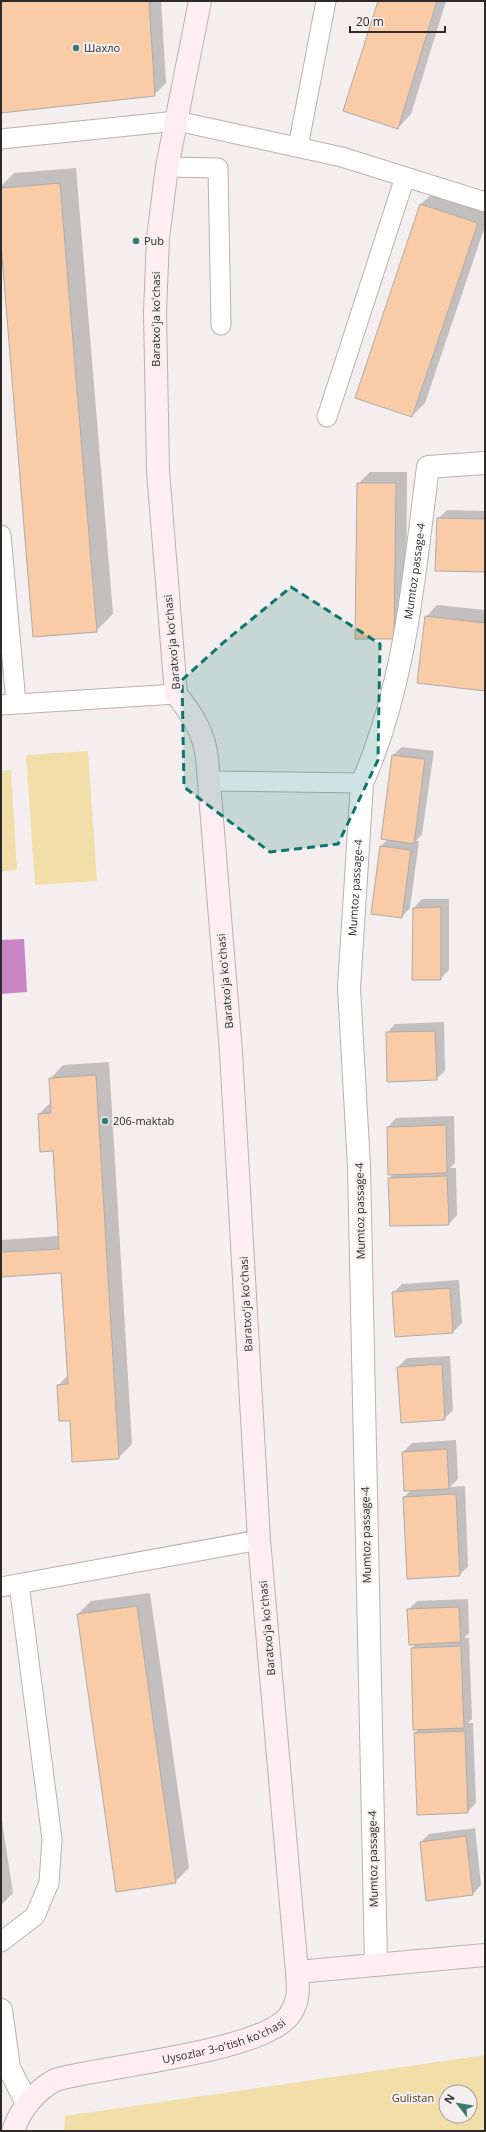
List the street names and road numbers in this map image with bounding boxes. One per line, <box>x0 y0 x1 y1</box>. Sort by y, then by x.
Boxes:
street label: Baratxoʻja koʻchasi <box>148 271 163 367</box>
street label: Mumtoz passage-4 <box>400 521 428 620</box>
street label: Baratxoʻja koʻchasi <box>160 594 183 690</box>
street label: Mumtoz passage-4 <box>344 838 365 936</box>
street label: Baratxoʻja koʻchasi <box>213 933 236 1029</box>
street label: Mumtoz passage-4 <box>351 1162 368 1260</box>
street label: Baratxoʻja koʻchasi <box>236 1256 255 1352</box>
street label: Mumtoz passage-4 <box>357 1486 374 1584</box>
street label: Baratxoʻja koʻchasi <box>255 1580 278 1676</box>
street label: Mumtoz passage-4 <box>364 1810 381 1908</box>
street label: Uysozlar 3-o'tish ko'chasi <box>161 2015 288 2067</box>

